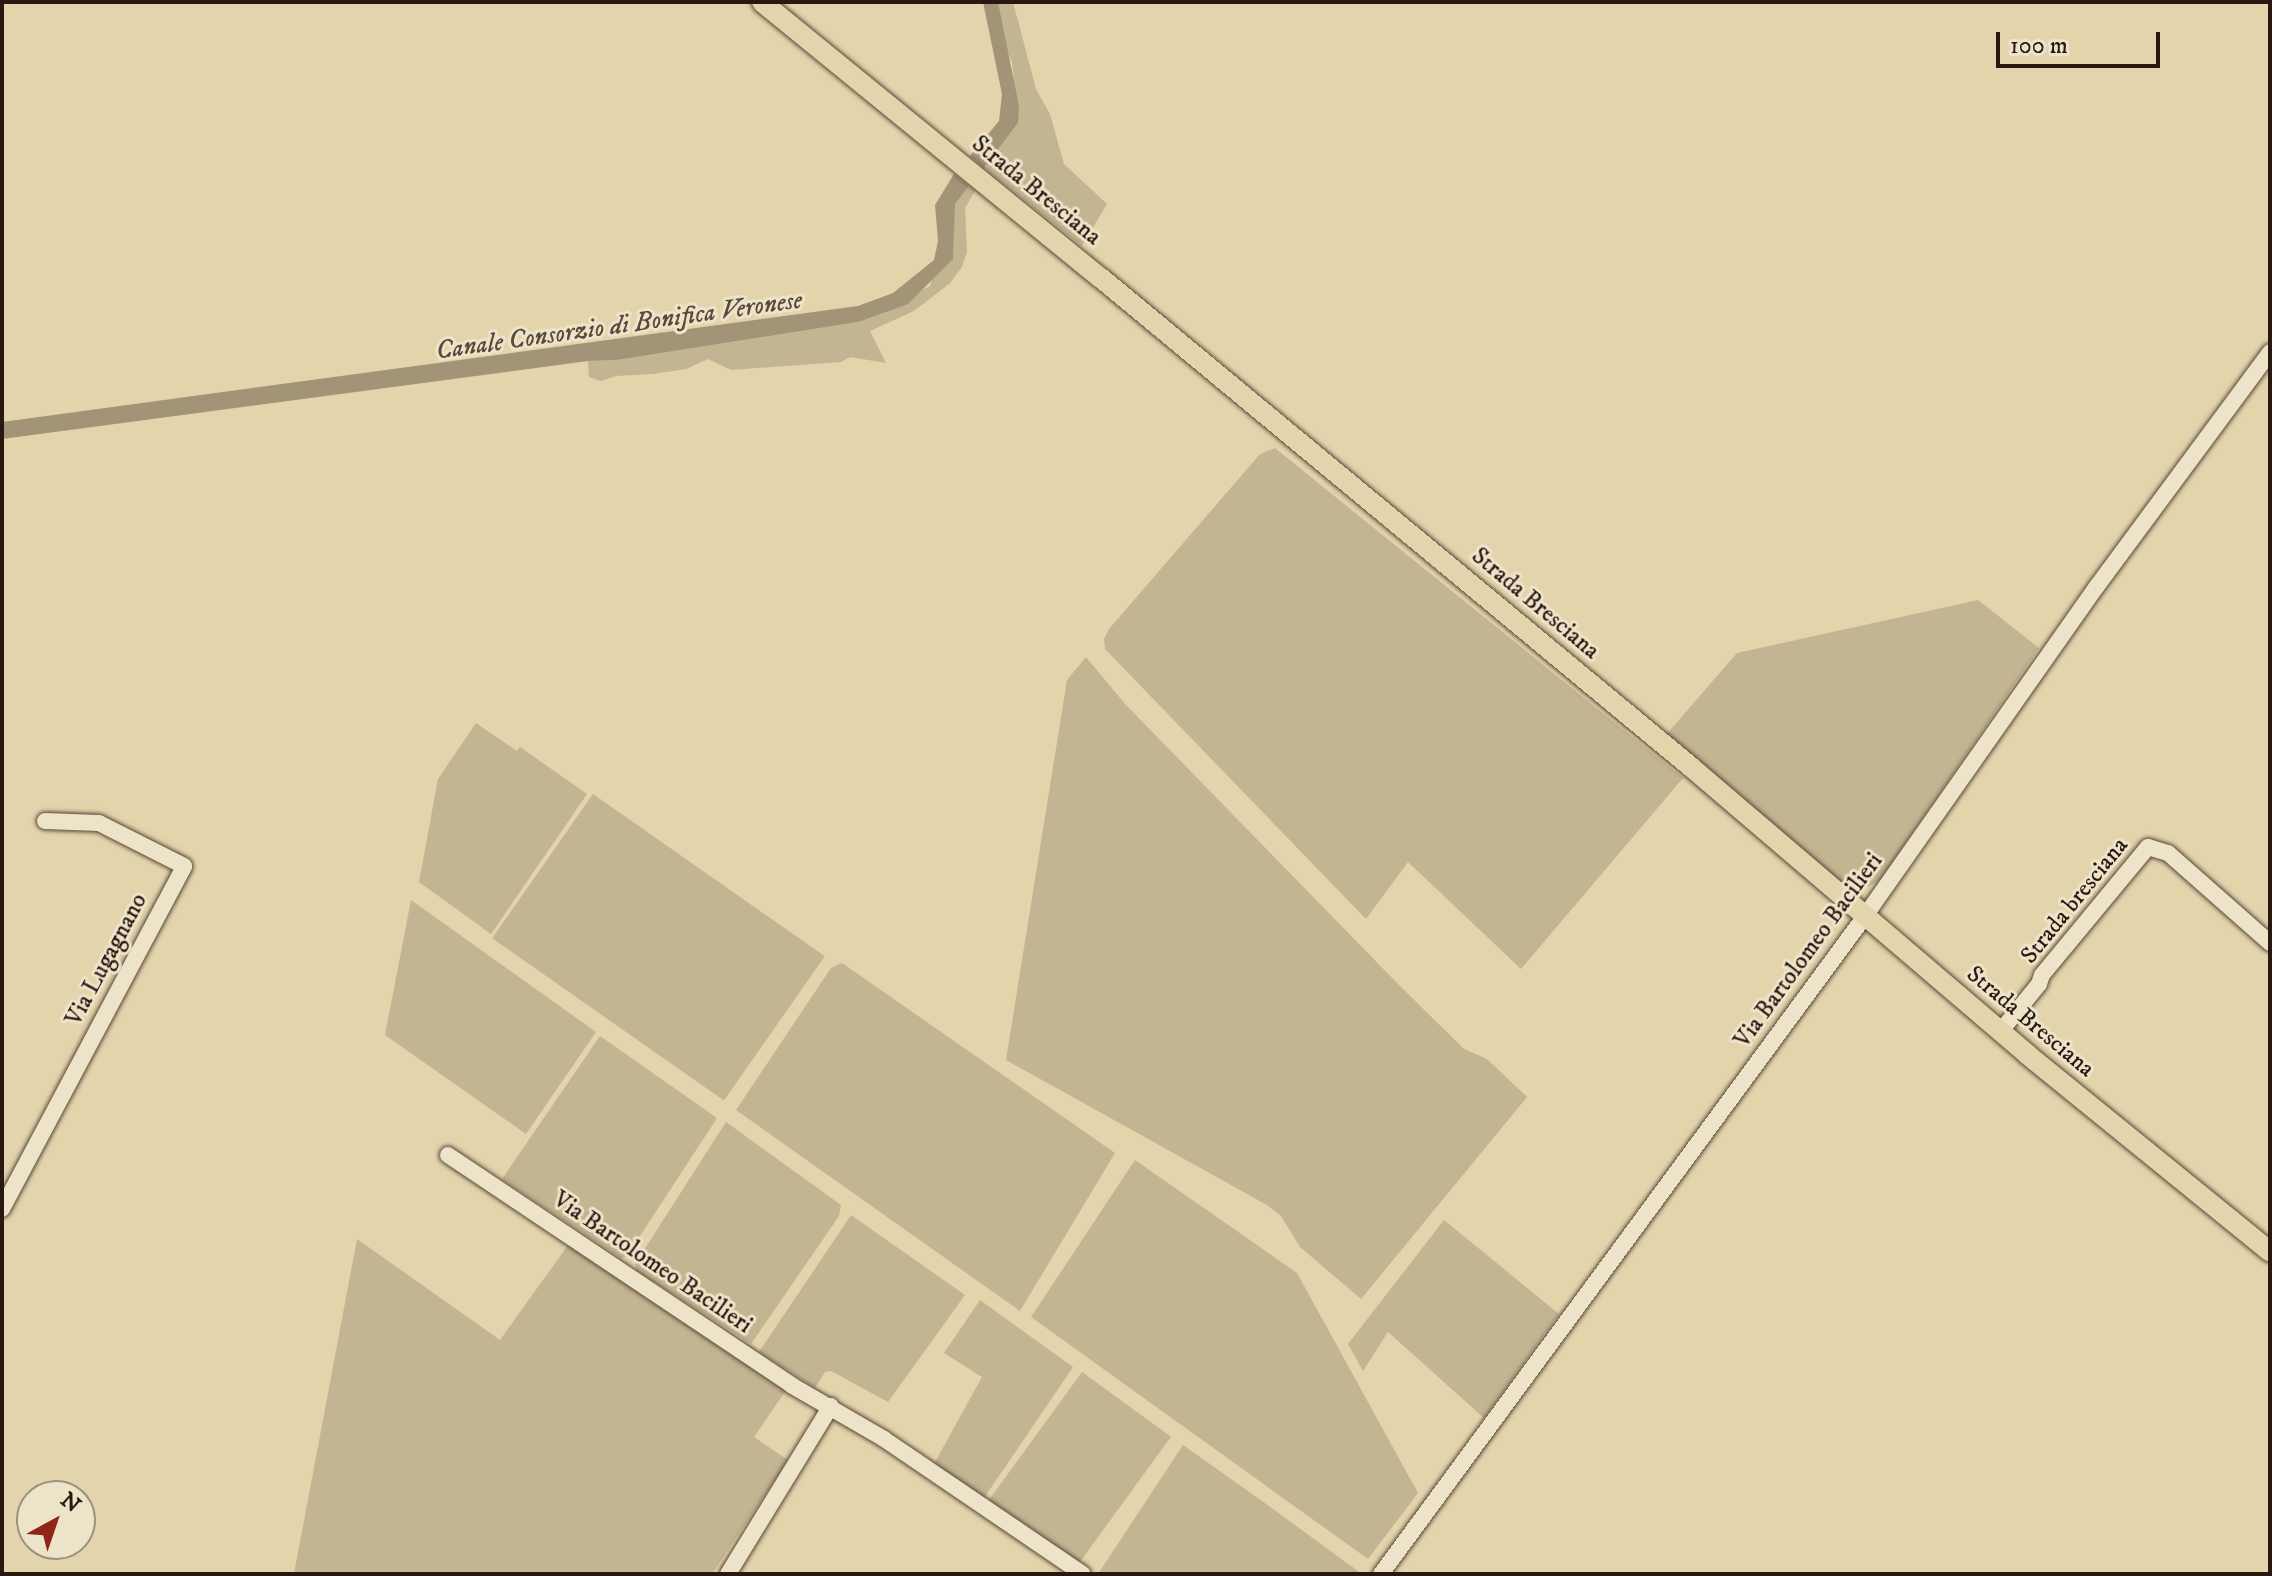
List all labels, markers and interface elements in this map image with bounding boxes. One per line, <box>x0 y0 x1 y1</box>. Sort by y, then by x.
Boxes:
scale bar <box>2000 16 2164 66</box>
text: 100 m <box>2010 31 2068 61</box>
street label: Strada Bresciana <box>966 130 1106 252</box>
water label: Canale Consorzio di Bonifica Veronese <box>434 285 804 367</box>
street label: Strada Bresciana <box>1465 542 1605 666</box>
street label: Strada bresciana <box>2015 832 2135 970</box>
street label: Via Bartolomeo Bacilieri <box>1729 848 1889 1054</box>
street label: Via Lugagnano <box>60 889 154 1031</box>
street label: Strada Bresciana <box>1960 960 2100 1084</box>
street label: Via Bartolomeo Bacilieri <box>547 1186 757 1340</box>
north arrow <box>16 1480 96 1560</box>
text: N <box>55 1487 86 1519</box>

